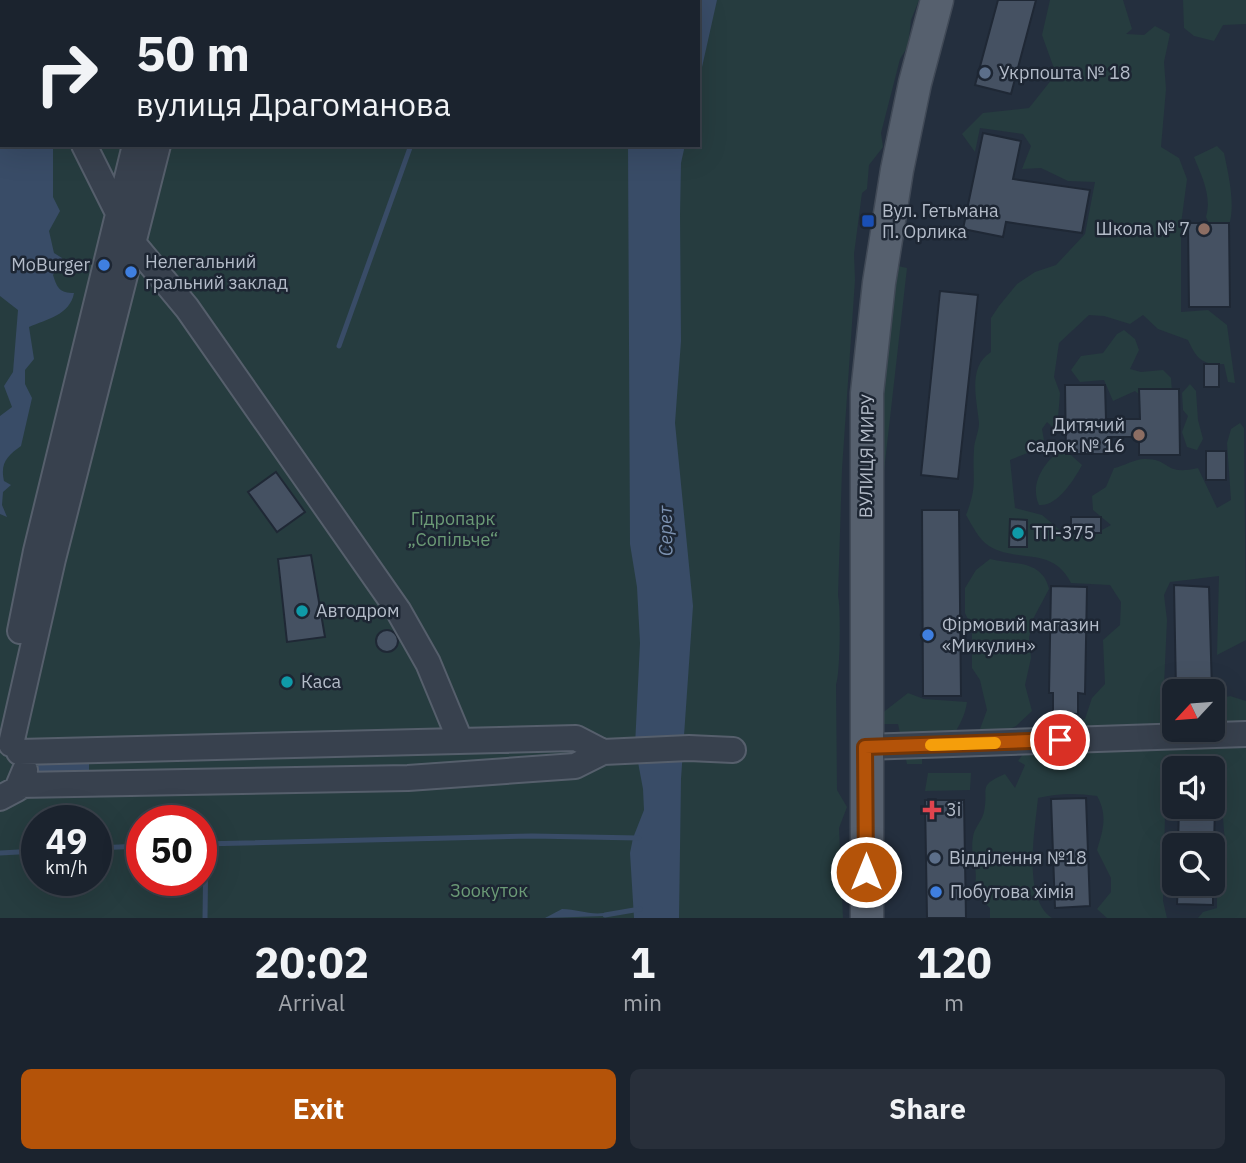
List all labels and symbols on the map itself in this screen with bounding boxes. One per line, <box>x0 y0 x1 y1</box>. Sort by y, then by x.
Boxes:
place label: Укрпошта № 18 <box>999 61 1131 84</box>
marker: Укрпошта № 18 <box>977 65 993 81</box>
place label: Вул. Гетьмана П. Орлика <box>882 199 999 243</box>
marker: Вул. Гетьмана П. Орлика <box>860 213 876 229</box>
place label: Школа № 7 <box>1096 217 1190 240</box>
marker: Школа № 7 <box>1196 221 1212 237</box>
place label: Нелегальний гральний заклад <box>145 250 288 294</box>
place label: MoBurger <box>11 253 90 276</box>
marker: MoBurger <box>96 257 112 273</box>
marker: Нелегальний гральний заклад <box>123 264 139 280</box>
street label: ВУЛИЦЯ МИРУ <box>854 393 879 518</box>
place label: Дитячий садок № 16 <box>1027 413 1125 457</box>
marker: Дитячий садок № 16 <box>1131 427 1147 443</box>
water label: Серет <box>653 504 677 556</box>
park label: Гідропарк „Сопільче“ <box>408 507 498 551</box>
place label: ТП-375 <box>1032 521 1094 544</box>
marker: ТП-375 <box>1010 525 1026 541</box>
place label: Автодром <box>316 599 399 622</box>
marker: Автодром <box>294 603 310 619</box>
place label: Фірмовий магазин «Микулин» <box>942 613 1100 657</box>
marker: Фірмовий магазин «Микулин» <box>920 627 936 643</box>
place label: Каса <box>301 670 341 693</box>
marker: Каса <box>279 674 295 690</box>
north arrow <box>1162 679 1225 742</box>
pin <box>1030 710 1090 770</box>
place label: 3і <box>946 798 961 821</box>
marker: 3і <box>924 802 940 818</box>
speed limit sign: 50 <box>126 805 217 896</box>
position arrow <box>829 835 903 909</box>
place label: Відділення №18 <box>949 846 1087 869</box>
marker: Відділення №18 <box>927 850 943 866</box>
park label: Зоокуток <box>450 879 528 902</box>
place label: Побутова хімія <box>950 880 1074 903</box>
marker: Побутова хімія <box>928 884 944 900</box>

